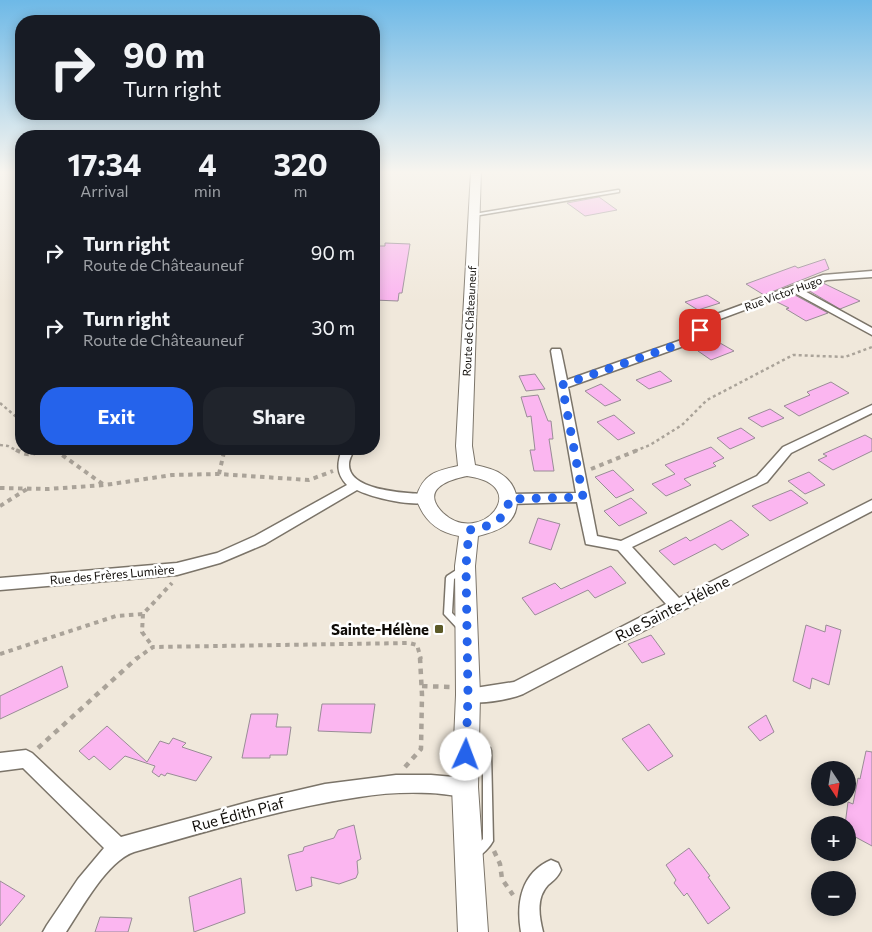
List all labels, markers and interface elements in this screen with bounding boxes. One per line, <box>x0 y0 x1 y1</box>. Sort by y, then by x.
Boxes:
text: 90 m <box>123 32 205 75</box>
icon: right <box>40 35 105 100</box>
text: Turn right <box>123 75 221 102</box>
text: 17:34 <box>67 145 141 182</box>
text: 4 <box>198 145 217 182</box>
text: 320 <box>273 145 328 182</box>
text: Arrival <box>80 181 129 200</box>
text: min <box>194 181 221 200</box>
text: m <box>294 181 307 200</box>
text: Turn right <box>83 232 170 255</box>
icon: right <box>40 239 68 267</box>
text: 90 m <box>311 241 355 264</box>
text: Route de Châteauneuf <box>83 255 244 274</box>
street label: Route de Châteauneuf <box>460 265 478 377</box>
street label: Rue Victor Hugo <box>742 273 824 313</box>
text: Turn right <box>83 307 170 330</box>
pin <box>679 309 721 351</box>
icon: right <box>40 314 68 342</box>
text: 30 m <box>312 316 355 339</box>
icon: arrive <box>686 316 714 344</box>
text: Route de Châteauneuf <box>83 330 244 349</box>
button: Exit <box>40 387 193 445</box>
button: Share <box>203 387 355 445</box>
street label: Rue des Frères Lumière <box>49 562 175 586</box>
street label: Rue Sainte-Hélène <box>612 571 732 645</box>
place label: Sainte-Hélène <box>331 620 429 638</box>
marker: Sainte-Hélène <box>433 623 445 635</box>
position arrow <box>439 728 491 780</box>
north arrow <box>811 761 856 806</box>
map controls <box>811 761 856 916</box>
street label: Rue Édith Piaf <box>189 792 286 835</box>
button: + <box>811 816 856 861</box>
button: − <box>811 871 856 916</box>

